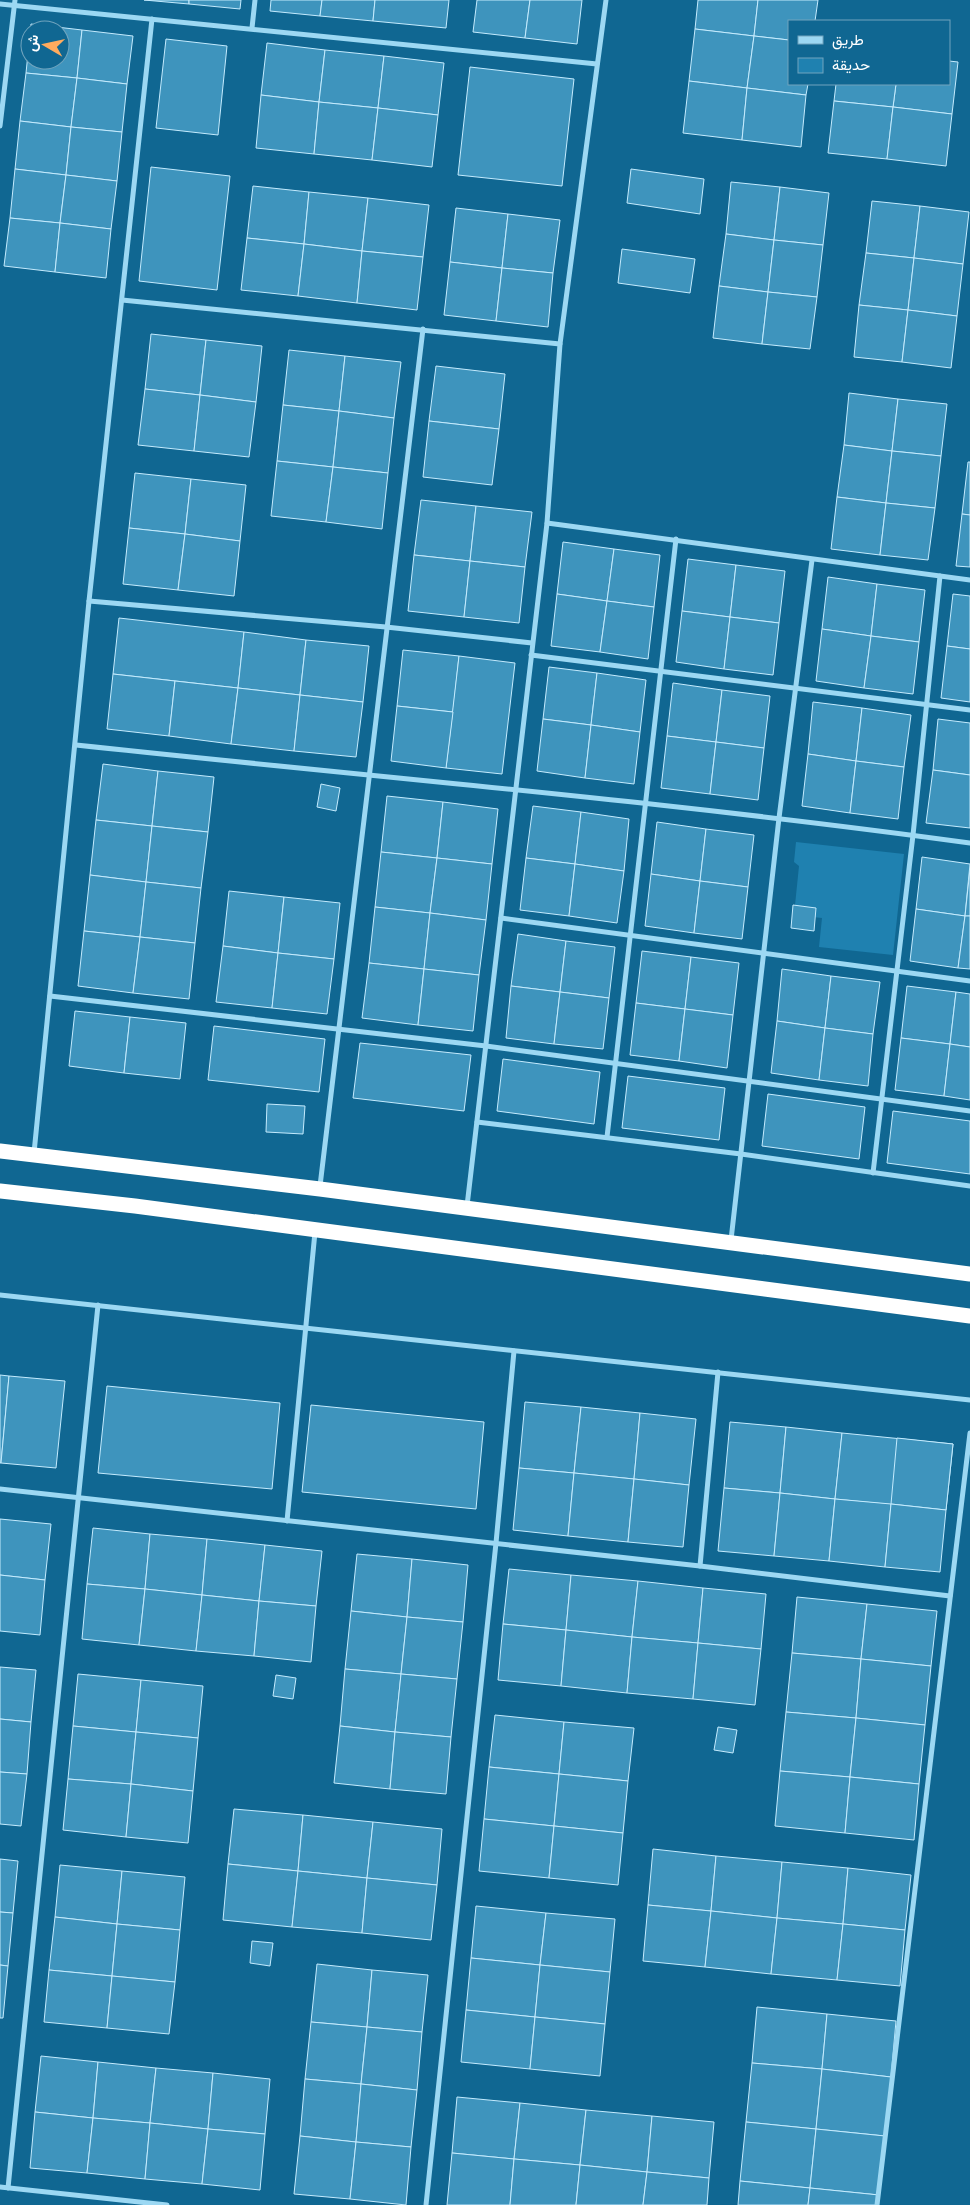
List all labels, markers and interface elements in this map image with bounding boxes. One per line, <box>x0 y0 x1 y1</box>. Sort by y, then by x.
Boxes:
north arrow <box>20 20 70 70</box>
legend <box>788 20 950 85</box>
text: طريق <box>832 30 864 50</box>
text: ش <box>22 33 42 53</box>
text: حديقة <box>832 55 870 74</box>

